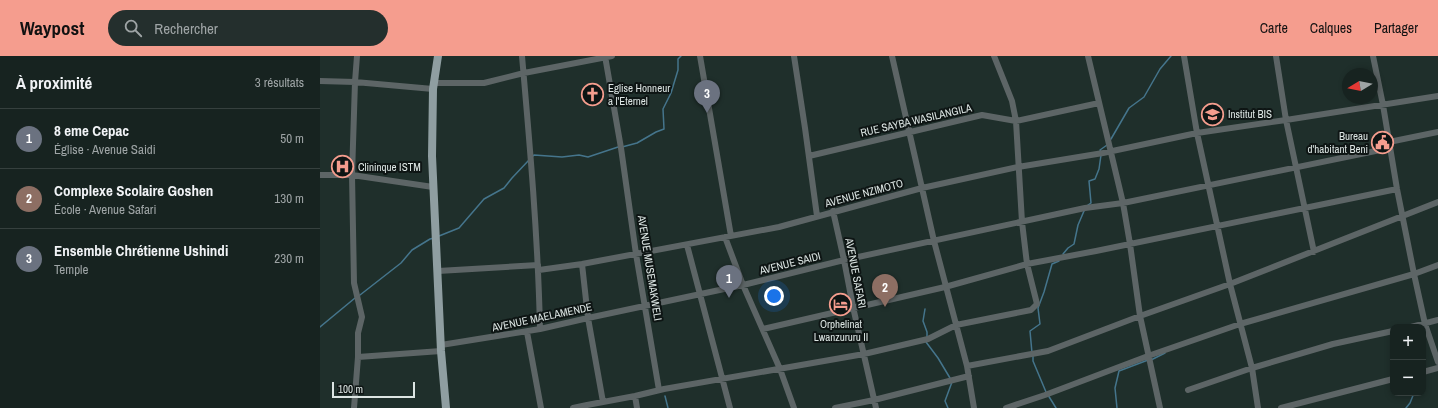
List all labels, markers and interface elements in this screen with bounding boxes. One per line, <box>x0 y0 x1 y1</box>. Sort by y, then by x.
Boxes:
search box <box>108 10 388 46</box>
text: Waypost <box>20 15 84 41</box>
icon: search <box>122 17 144 39</box>
text: Rechercher <box>154 18 218 39</box>
text: Carte <box>1260 19 1288 37</box>
text: Calques <box>1310 19 1352 37</box>
text: Partager <box>1374 19 1418 37</box>
north arrow <box>1342 68 1378 104</box>
text: À proximité <box>16 71 92 94</box>
text: 3 résultats <box>255 74 304 91</box>
pin: 3 <box>694 80 720 113</box>
church icon: Eglise Honneur a l'Eternel <box>579 81 605 107</box>
place label: Eglise Honneur a l'Eternel <box>608 81 670 108</box>
street label: RUE SAYBA WASILANGILA <box>859 100 974 140</box>
school or university icon: Institut BIS <box>1200 101 1226 127</box>
place label: Institut BIS <box>1228 107 1272 121</box>
text: 8 eme Cepac <box>54 120 129 141</box>
place label: Bureau d'habitant Beni <box>1308 129 1368 156</box>
public building icon: Bureau d'habitant Beni <box>1370 129 1396 155</box>
text: 1 <box>26 130 32 147</box>
text: 50 m <box>280 130 304 147</box>
text: Église · Avenue Saidi <box>54 141 156 158</box>
hospital icon: Clininque ISTM <box>329 154 355 180</box>
place label: Clininque ISTM <box>358 160 421 174</box>
street label: AVENUE NZIMOTO <box>822 176 905 210</box>
text: Complexe Scolaire Goshen <box>54 180 213 201</box>
text: 2 <box>26 190 32 207</box>
text: 130 m <box>274 190 304 207</box>
text: École · Avenue Safari <box>54 201 156 218</box>
street label: AVENUE MUSEMAKWELI <box>635 213 665 322</box>
street label: AVENUE SAFARI <box>842 236 870 309</box>
text: Ensemble Chrétienne Ushindi <box>54 240 228 261</box>
street label: AVENUE SAIDI <box>757 249 822 278</box>
text: 3 <box>26 250 32 267</box>
text: 230 m <box>274 250 304 267</box>
text: Temple <box>54 261 88 278</box>
pin: 1 <box>716 265 742 298</box>
pin: 2 <box>872 274 898 307</box>
your location <box>764 286 784 306</box>
hotel icon: Orphelinat Lwanzururu II <box>828 291 854 317</box>
street label: AVENUE MAELAMENDE <box>490 300 593 335</box>
place label: Orphelinat Lwanzururu II <box>814 317 868 344</box>
map controls <box>1390 324 1426 396</box>
button: + <box>1390 324 1426 360</box>
button: − <box>1390 360 1426 396</box>
scale bar <box>332 380 415 399</box>
text: 100 m <box>338 382 363 396</box>

